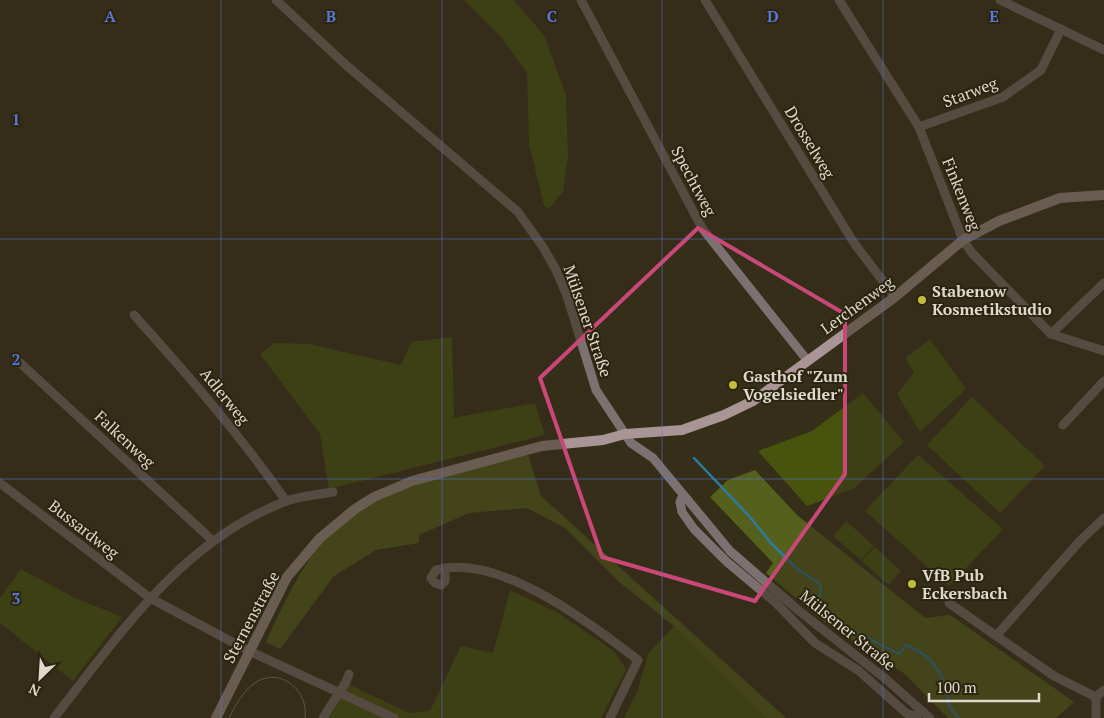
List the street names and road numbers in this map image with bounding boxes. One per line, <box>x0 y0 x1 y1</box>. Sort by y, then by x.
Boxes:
street label: Starweg <box>940 71 1001 112</box>
street label: Drosselweg <box>780 102 841 183</box>
street label: Spechtweg <box>666 142 722 220</box>
street label: Finkenweg <box>937 154 987 234</box>
street label: Mülsener Straße <box>558 262 618 380</box>
street label: Lerchenweg <box>816 271 898 339</box>
street label: Adlerweg <box>195 363 255 429</box>
street label: Falkenweg <box>90 405 160 473</box>
street label: Bussardweg <box>44 495 124 564</box>
street label: Sternenstraße <box>218 567 284 667</box>
street label: Mülsener Straße <box>795 584 901 676</box>

